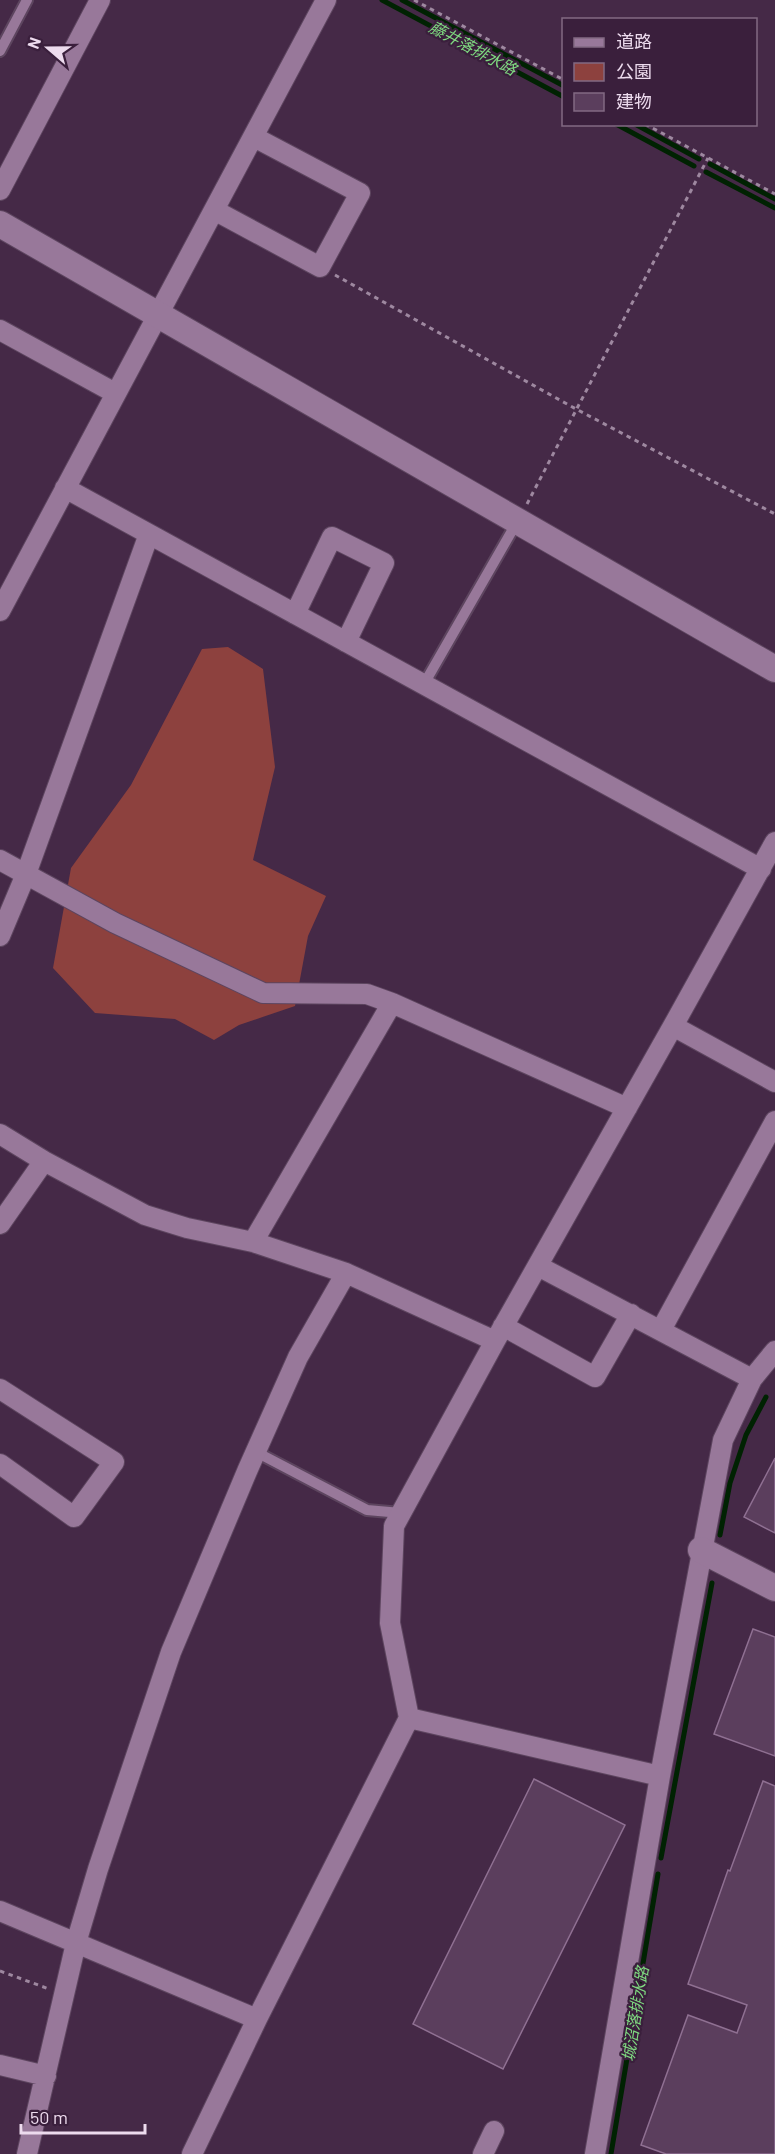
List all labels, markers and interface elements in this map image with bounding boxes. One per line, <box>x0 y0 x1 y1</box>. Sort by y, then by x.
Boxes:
water label: 藤井落排水路 <box>426 17 522 79</box>
north arrow <box>18 18 78 78</box>
legend <box>562 18 757 126</box>
text: 道路 <box>616 30 652 52</box>
text: N <box>23 34 44 51</box>
text: 公園 <box>616 60 652 82</box>
text: 建物 <box>616 90 652 112</box>
water label: 城沼落排水路 <box>618 1963 652 2063</box>
scale bar <box>21 2097 146 2135</box>
text: 50 m <box>30 2106 68 2128</box>

